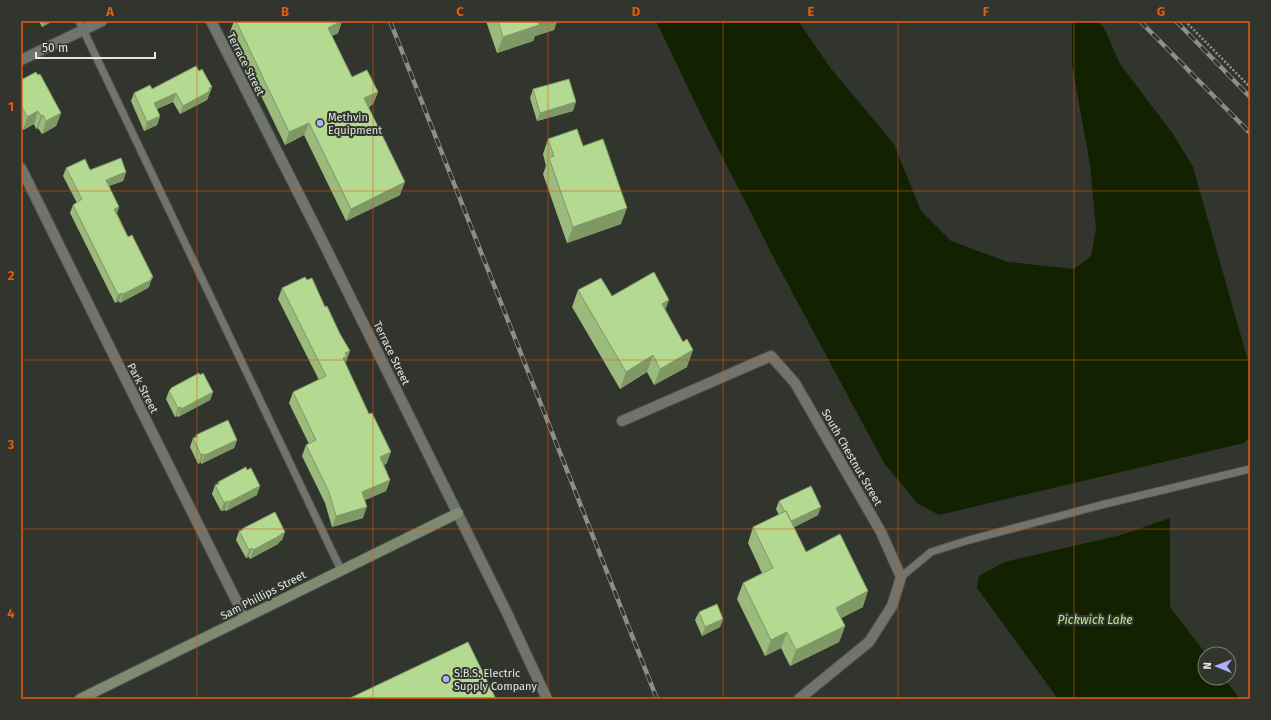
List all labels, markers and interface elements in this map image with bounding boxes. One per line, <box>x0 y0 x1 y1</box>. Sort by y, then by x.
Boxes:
text: A <box>105 4 114 19</box>
text: B <box>281 4 289 19</box>
text: C <box>456 4 464 19</box>
text: D <box>632 4 641 19</box>
text: E <box>808 4 815 19</box>
text: F <box>983 4 990 19</box>
text: G <box>1157 4 1165 19</box>
street label: Terrace Street <box>224 31 267 98</box>
scale bar <box>36 34 155 60</box>
text: 50 m <box>42 41 68 55</box>
text: 1 <box>8 99 14 114</box>
place label: Methvin Equipment <box>328 111 382 137</box>
marker: Methvin Equipment <box>315 118 325 128</box>
text: 2 <box>8 268 15 283</box>
street label: Terrace Street <box>371 319 413 387</box>
street label: Park Street <box>124 361 161 415</box>
street label: South Chestnut Street <box>819 407 885 508</box>
text: 3 <box>7 437 15 452</box>
street label: Sam Phillips Street <box>218 568 308 623</box>
text: 4 <box>7 606 15 621</box>
water label: Pickwick Lake <box>1058 613 1132 627</box>
north arrow <box>1197 646 1237 686</box>
text: N <box>1201 662 1214 670</box>
place label: S.B.S. Electric Supply Company <box>454 667 537 693</box>
marker: S.B.S. Electric Supply Company <box>441 674 451 684</box>

